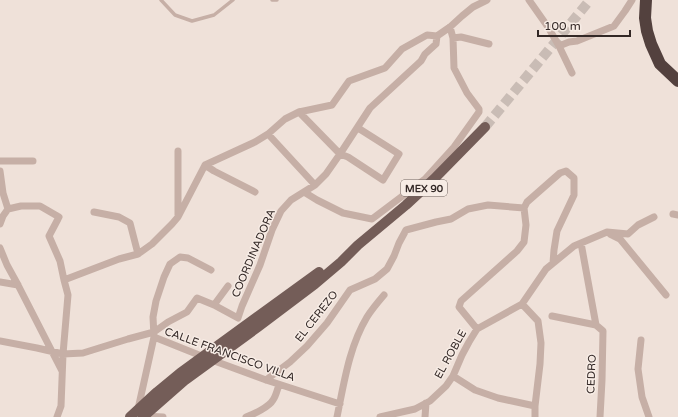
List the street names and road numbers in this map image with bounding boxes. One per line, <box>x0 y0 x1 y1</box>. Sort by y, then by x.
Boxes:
road number: MEX 90 <box>401 180 447 196</box>
street label: COORDINADORA <box>229 207 278 299</box>
street label: EL CEREZO <box>292 288 341 345</box>
street label: CALLE FRANCISCO VILLA <box>163 325 297 384</box>
street label: EL ROBLE <box>432 327 469 381</box>
street label: CEDRO <box>584 354 599 394</box>

